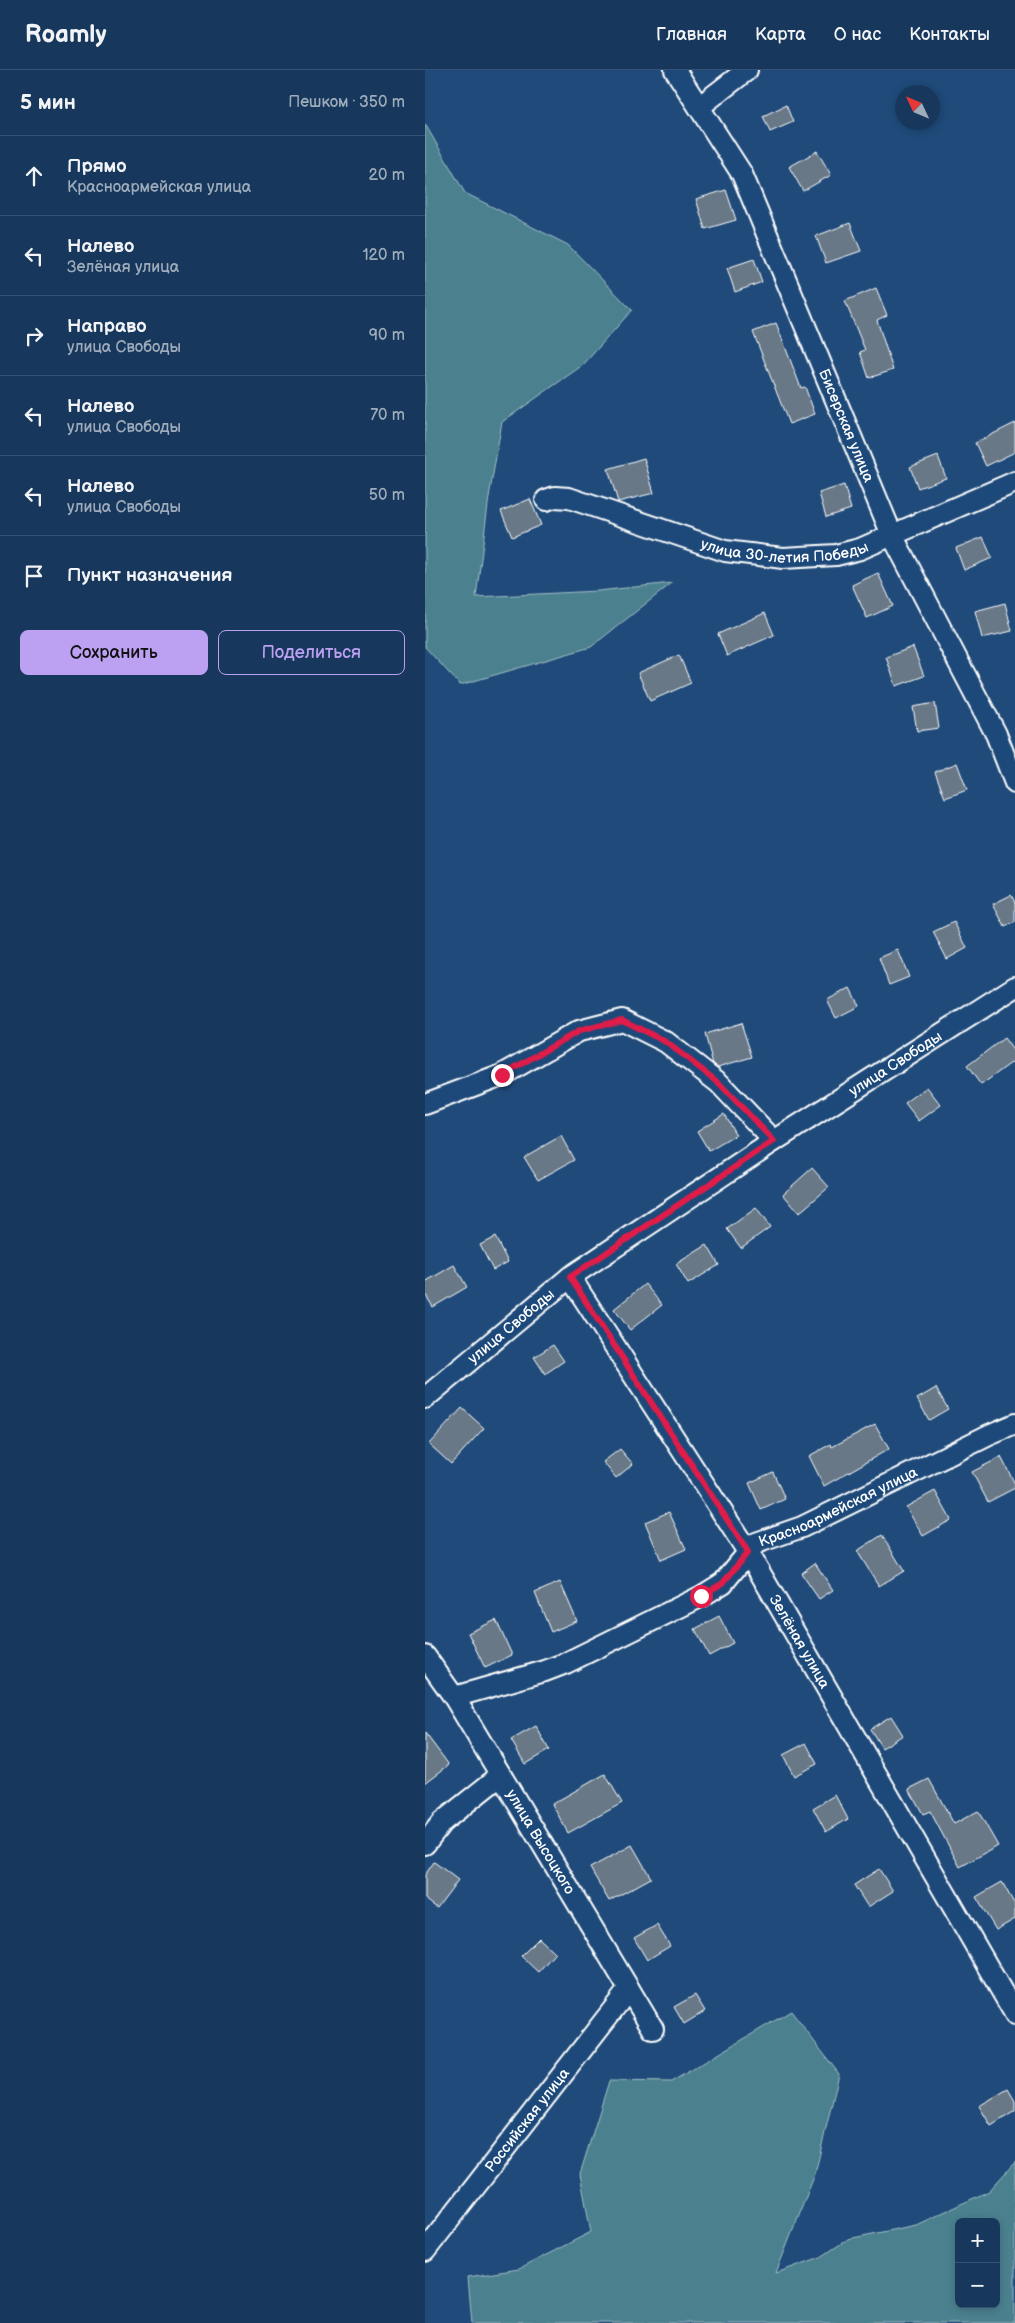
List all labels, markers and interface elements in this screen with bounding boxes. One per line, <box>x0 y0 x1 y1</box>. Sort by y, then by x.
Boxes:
text: Roamly <box>25 20 106 49</box>
text: Главная <box>656 24 727 45</box>
text: Карта <box>755 24 806 45</box>
text: О нас <box>834 24 881 45</box>
text: Контакты <box>909 24 990 45</box>
north arrow <box>895 85 940 130</box>
text: 5 мин <box>20 90 76 115</box>
text: Пешком · 350 m <box>288 93 405 112</box>
text: Прямо <box>67 155 127 178</box>
icon: ahead <box>20 162 48 190</box>
text: 20 m <box>369 166 405 185</box>
text: Красноармейская улица <box>67 178 251 197</box>
text: Налево <box>67 235 134 258</box>
icon: left <box>20 242 48 270</box>
text: 120 m <box>362 246 405 265</box>
text: Зелёная улица <box>67 258 179 277</box>
text: Направо <box>67 315 147 338</box>
icon: right <box>20 322 48 350</box>
text: 90 m <box>369 326 405 345</box>
text: улица Свободы <box>67 338 181 357</box>
street label: Бисерская улица <box>815 366 878 485</box>
text: Налево <box>67 395 134 418</box>
icon: left <box>20 402 48 430</box>
text: 70 m <box>370 406 405 425</box>
text: улица Свободы <box>67 418 181 437</box>
text: Налево <box>67 475 134 498</box>
icon: left <box>20 482 48 510</box>
text: 50 m <box>369 486 405 505</box>
text: улица Свободы <box>67 498 181 517</box>
street label: улица 30-летия Победы <box>698 534 871 568</box>
icon: arrive <box>20 562 48 590</box>
text: Пункт назначения <box>67 564 232 587</box>
button: Сохранить <box>20 630 208 675</box>
button: Поделиться <box>218 630 405 675</box>
street label: улица Свободы <box>845 1027 946 1100</box>
route end <box>491 1064 514 1087</box>
street label: улица Свободы <box>464 1285 558 1368</box>
street label: Красноармейская улица <box>756 1462 921 1551</box>
route start <box>690 1585 713 1608</box>
street label: Зелёная улица <box>765 1591 834 1692</box>
street label: улица Высоцкого <box>502 1786 580 1898</box>
street label: Российская улица <box>480 2064 574 2176</box>
map controls <box>955 2218 1000 2308</box>
button: + <box>955 2218 1000 2263</box>
button: − <box>955 2263 1000 2308</box>

